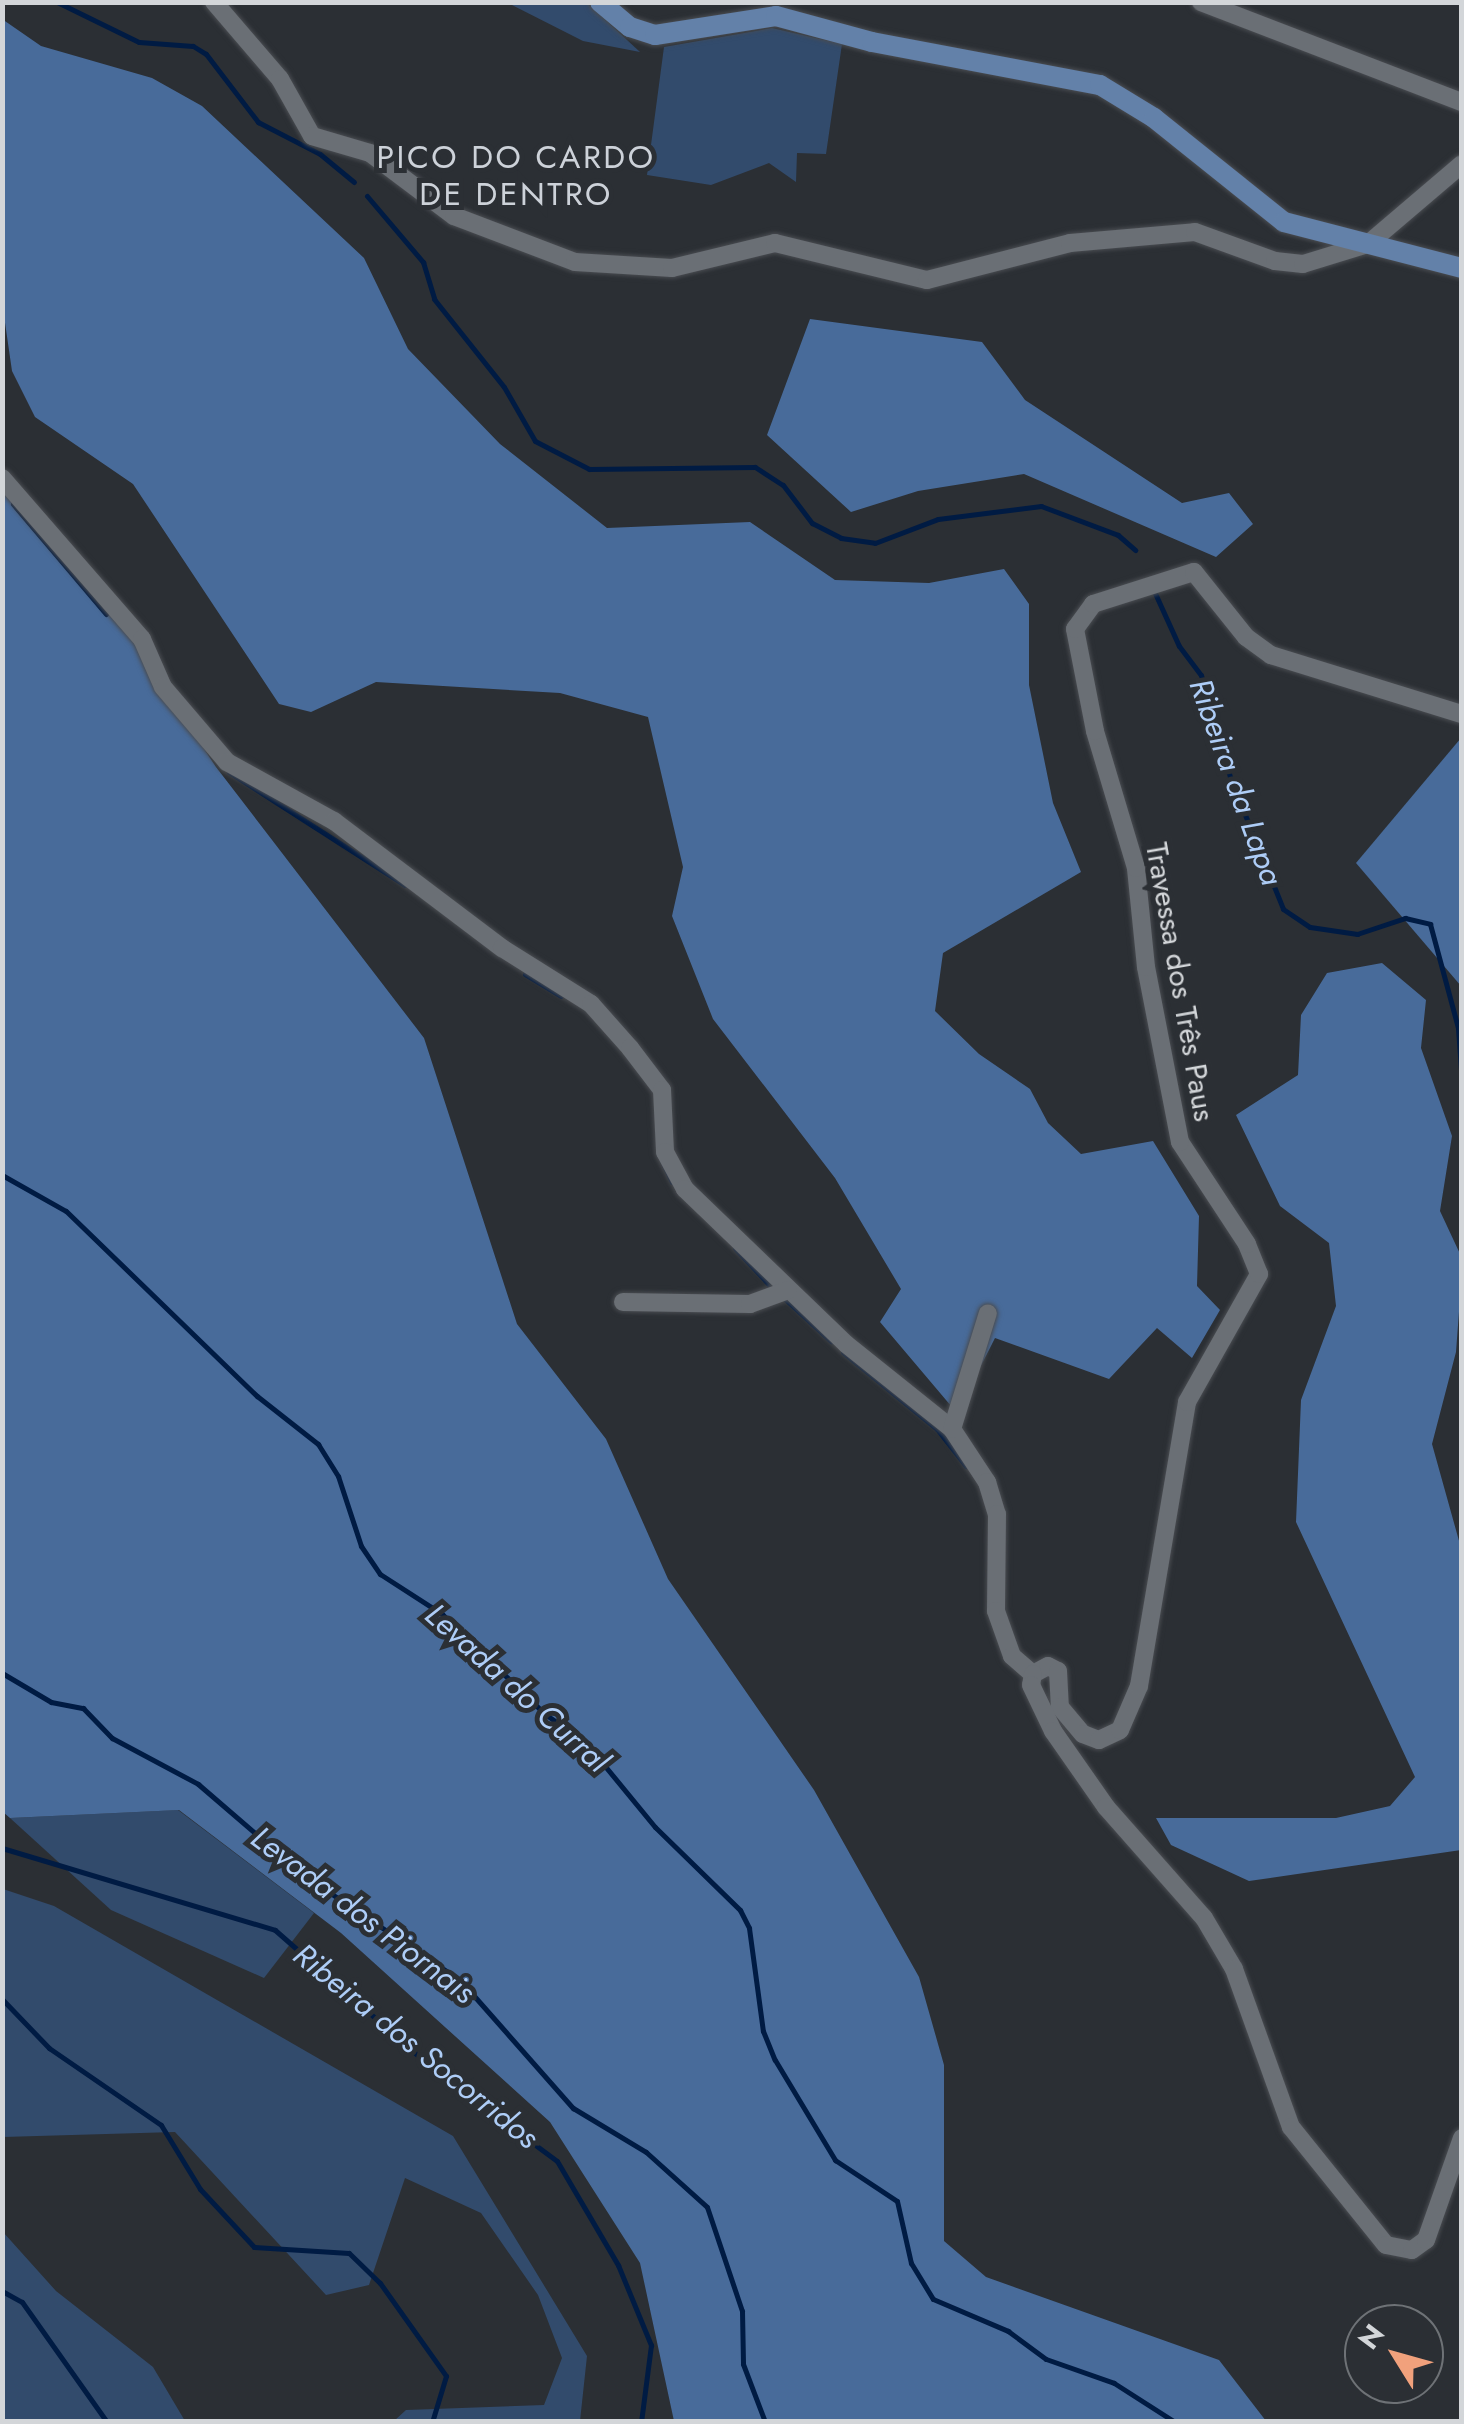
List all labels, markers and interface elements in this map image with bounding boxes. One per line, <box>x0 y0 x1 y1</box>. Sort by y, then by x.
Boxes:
district label: PICO DO CARDO DE DENTRO <box>377 139 655 214</box>
water label: Ribeira da Lapa <box>1181 673 1291 891</box>
street label: Travessa dos Três Paus <box>1138 840 1222 1124</box>
water label: Levada do Curral <box>417 1595 617 1781</box>
water label: Levada dos Piornais <box>244 1818 482 2012</box>
water label: Ribeira dos Socorridos <box>286 1935 546 2157</box>
north arrow <box>1344 2304 1444 2404</box>
text: N <box>1348 2316 1394 2358</box>

